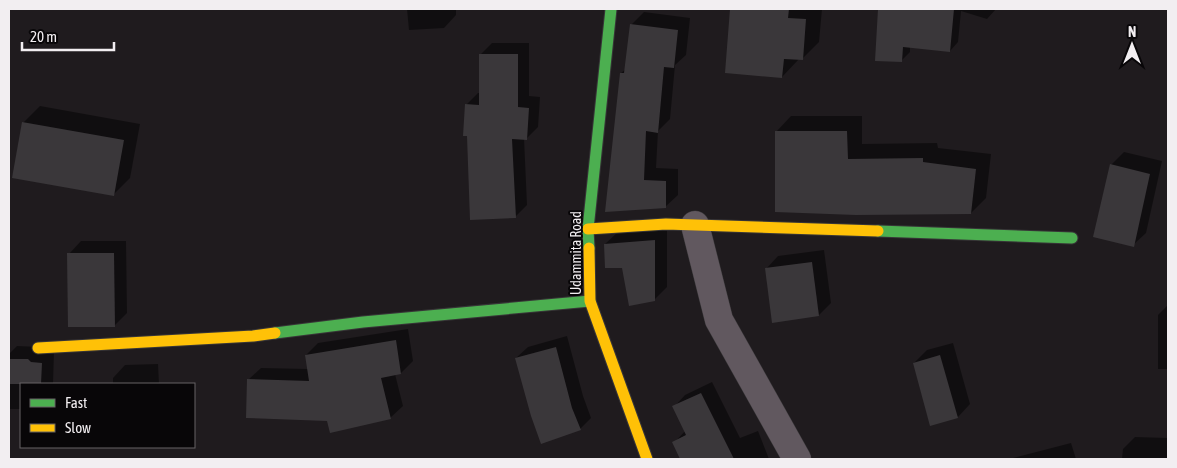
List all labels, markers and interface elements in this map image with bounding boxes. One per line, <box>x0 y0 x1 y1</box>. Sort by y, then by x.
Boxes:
scale bar <box>22 20 115 52</box>
north arrow <box>1107 20 1157 70</box>
text: N <box>1128 24 1136 40</box>
text: 20 m <box>30 28 57 45</box>
street label: Udammita Road <box>568 211 584 295</box>
legend <box>20 383 195 448</box>
text: Fast <box>65 394 87 411</box>
text: Slow <box>65 419 91 436</box>

